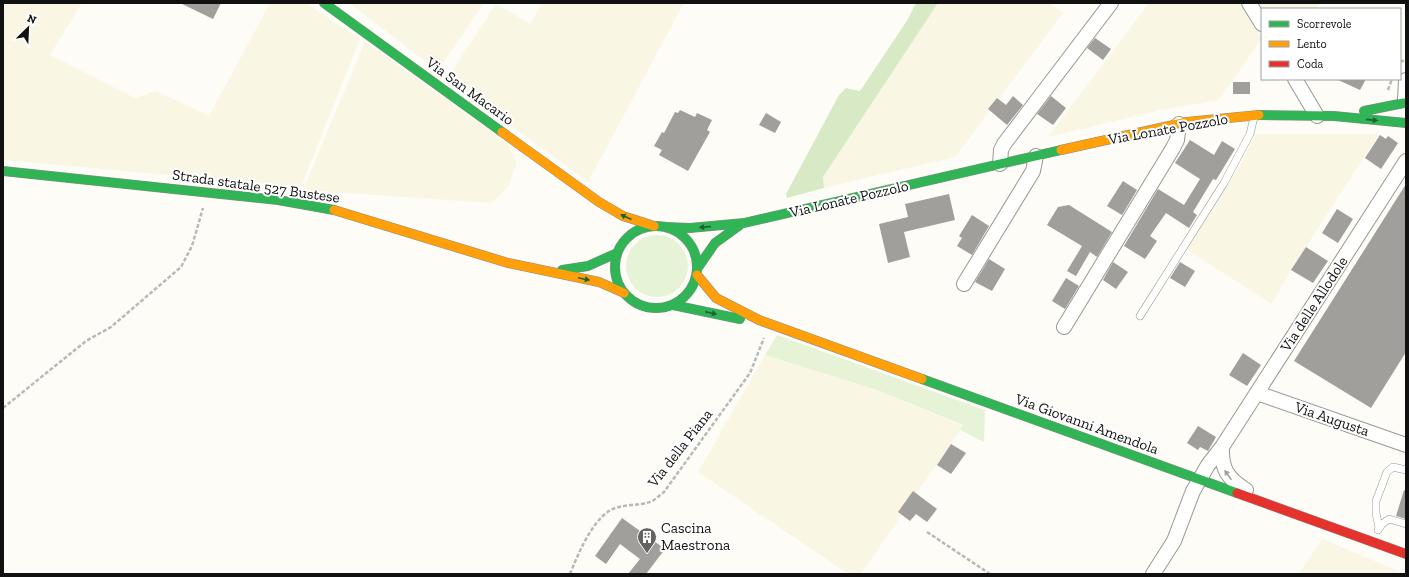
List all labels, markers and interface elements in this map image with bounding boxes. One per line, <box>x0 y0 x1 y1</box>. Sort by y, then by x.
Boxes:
north arrow <box>8 8 48 48</box>
legend <box>1261 8 1401 80</box>
text: N <box>25 12 39 27</box>
text: Scorrevole <box>1297 17 1352 31</box>
text: Lento <box>1297 37 1327 51</box>
street label: Via San Macario <box>422 53 518 129</box>
text: Coda <box>1297 57 1323 71</box>
street label: Via Lonate Pozzolo <box>1106 110 1230 149</box>
one-way arrow <box>1366 117 1378 123</box>
street label: Strada statale 527 Bustese <box>171 165 341 207</box>
street label: Via Lonate Pozzolo <box>787 177 910 222</box>
one-way arrow <box>619 213 631 219</box>
one-way arrow <box>699 223 711 230</box>
street label: Via delle Allodole <box>1276 253 1351 356</box>
one-way arrow <box>578 276 590 282</box>
one-way arrow <box>705 310 717 316</box>
street label: Via Giovanni Amendola <box>1012 389 1161 458</box>
street label: Via Augusta <box>1291 398 1372 440</box>
street label: Via della Piana <box>643 405 716 491</box>
one-way arrow <box>1224 469 1232 480</box>
place label: Cascina Maestrona <box>661 519 730 554</box>
building icon: Cascina Maestrona <box>636 526 658 554</box>

